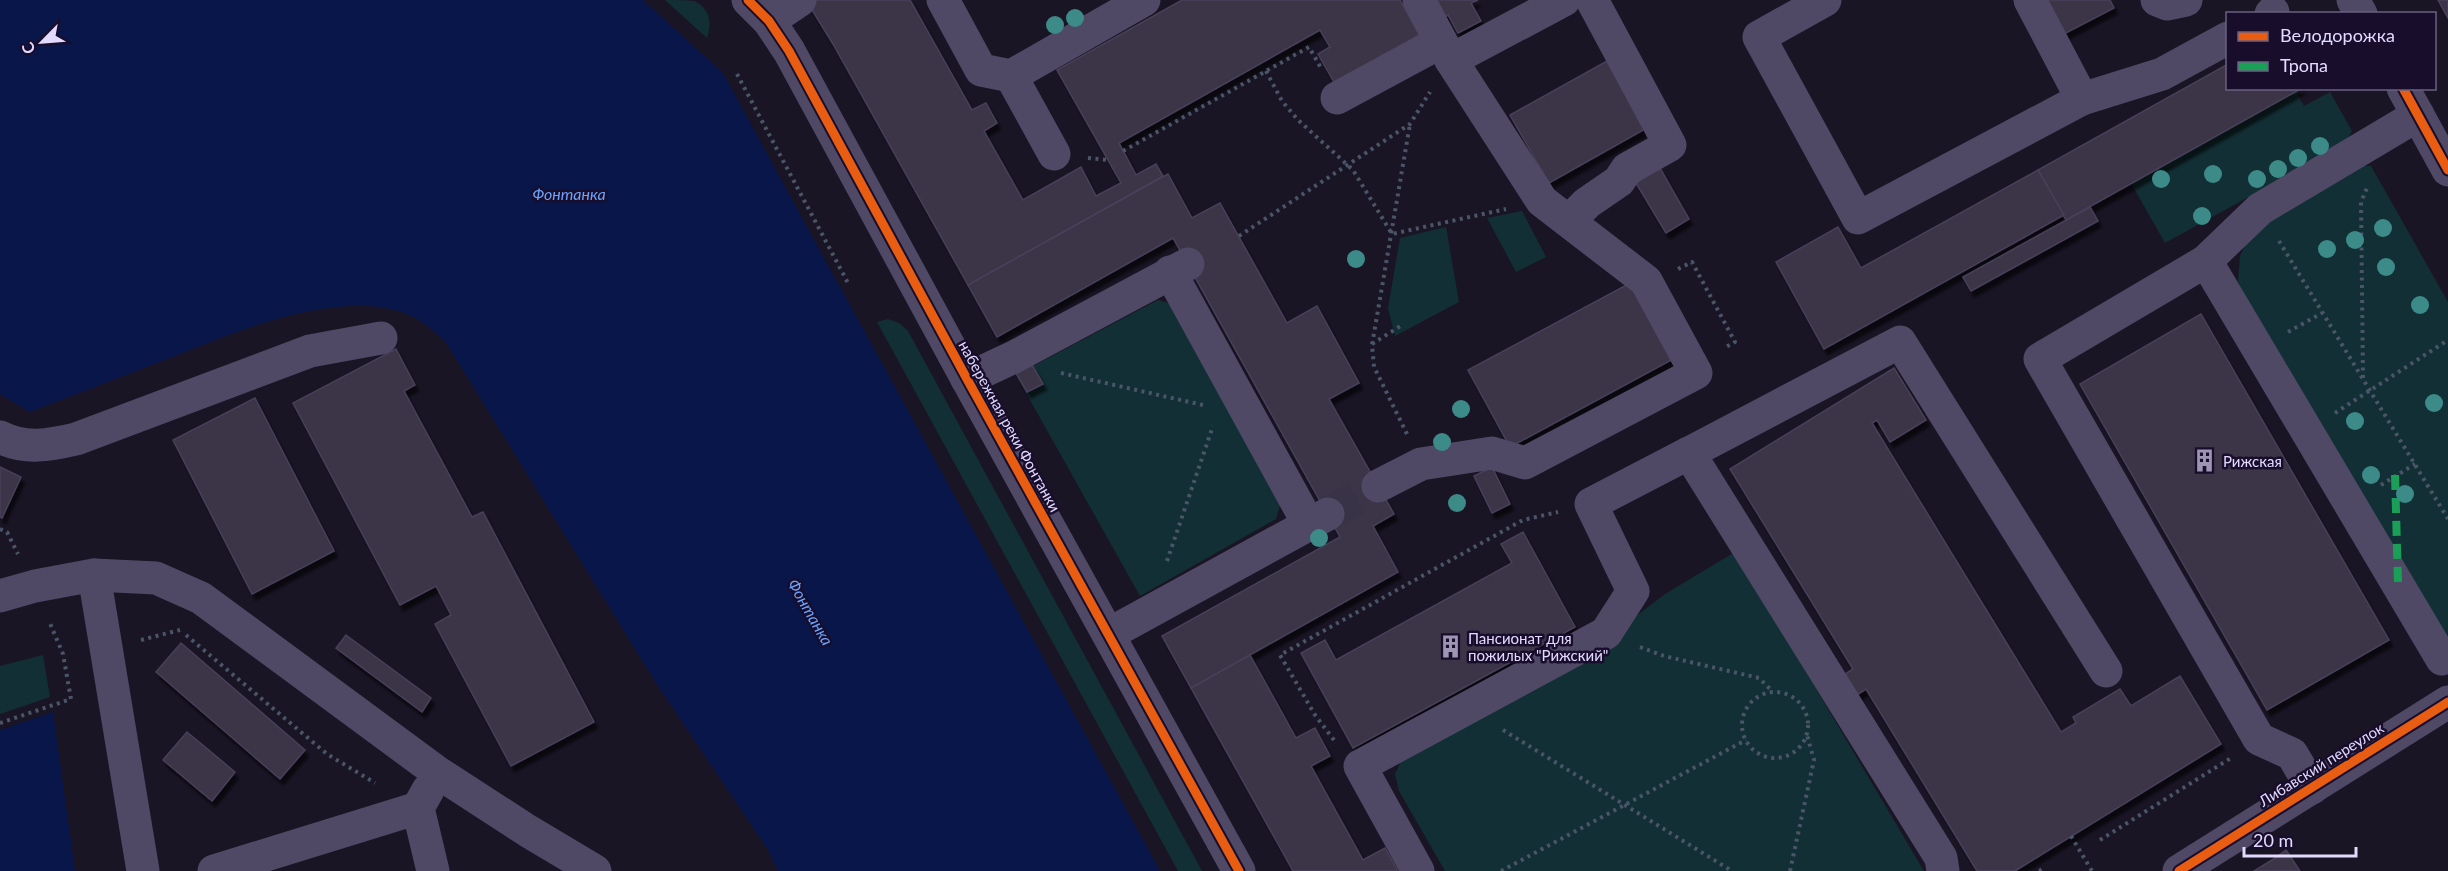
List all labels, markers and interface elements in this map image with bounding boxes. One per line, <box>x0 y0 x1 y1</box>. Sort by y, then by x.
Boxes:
north arrow <box>12 12 72 72</box>
legend <box>2226 12 2436 90</box>
text: Велодорожка <box>2280 24 2395 46</box>
text: С <box>17 39 39 57</box>
text: Тропа <box>2280 54 2328 76</box>
water label: Фонтанка <box>532 184 606 203</box>
street label: набережная реки Фонтанки <box>955 337 1065 515</box>
building icon: Рижская <box>2192 448 2218 474</box>
place label: Рижская <box>2223 452 2282 470</box>
water label: Фонтанка <box>784 576 838 648</box>
place label: Пансионат для пожилых "Рижский" <box>1468 629 1608 664</box>
building icon: Пансионат для пожилых "Рижский" <box>1437 634 1463 660</box>
street label: Либавский переулок <box>2254 718 2387 810</box>
scale bar <box>2244 820 2356 858</box>
text: 20 m <box>2253 829 2293 851</box>

